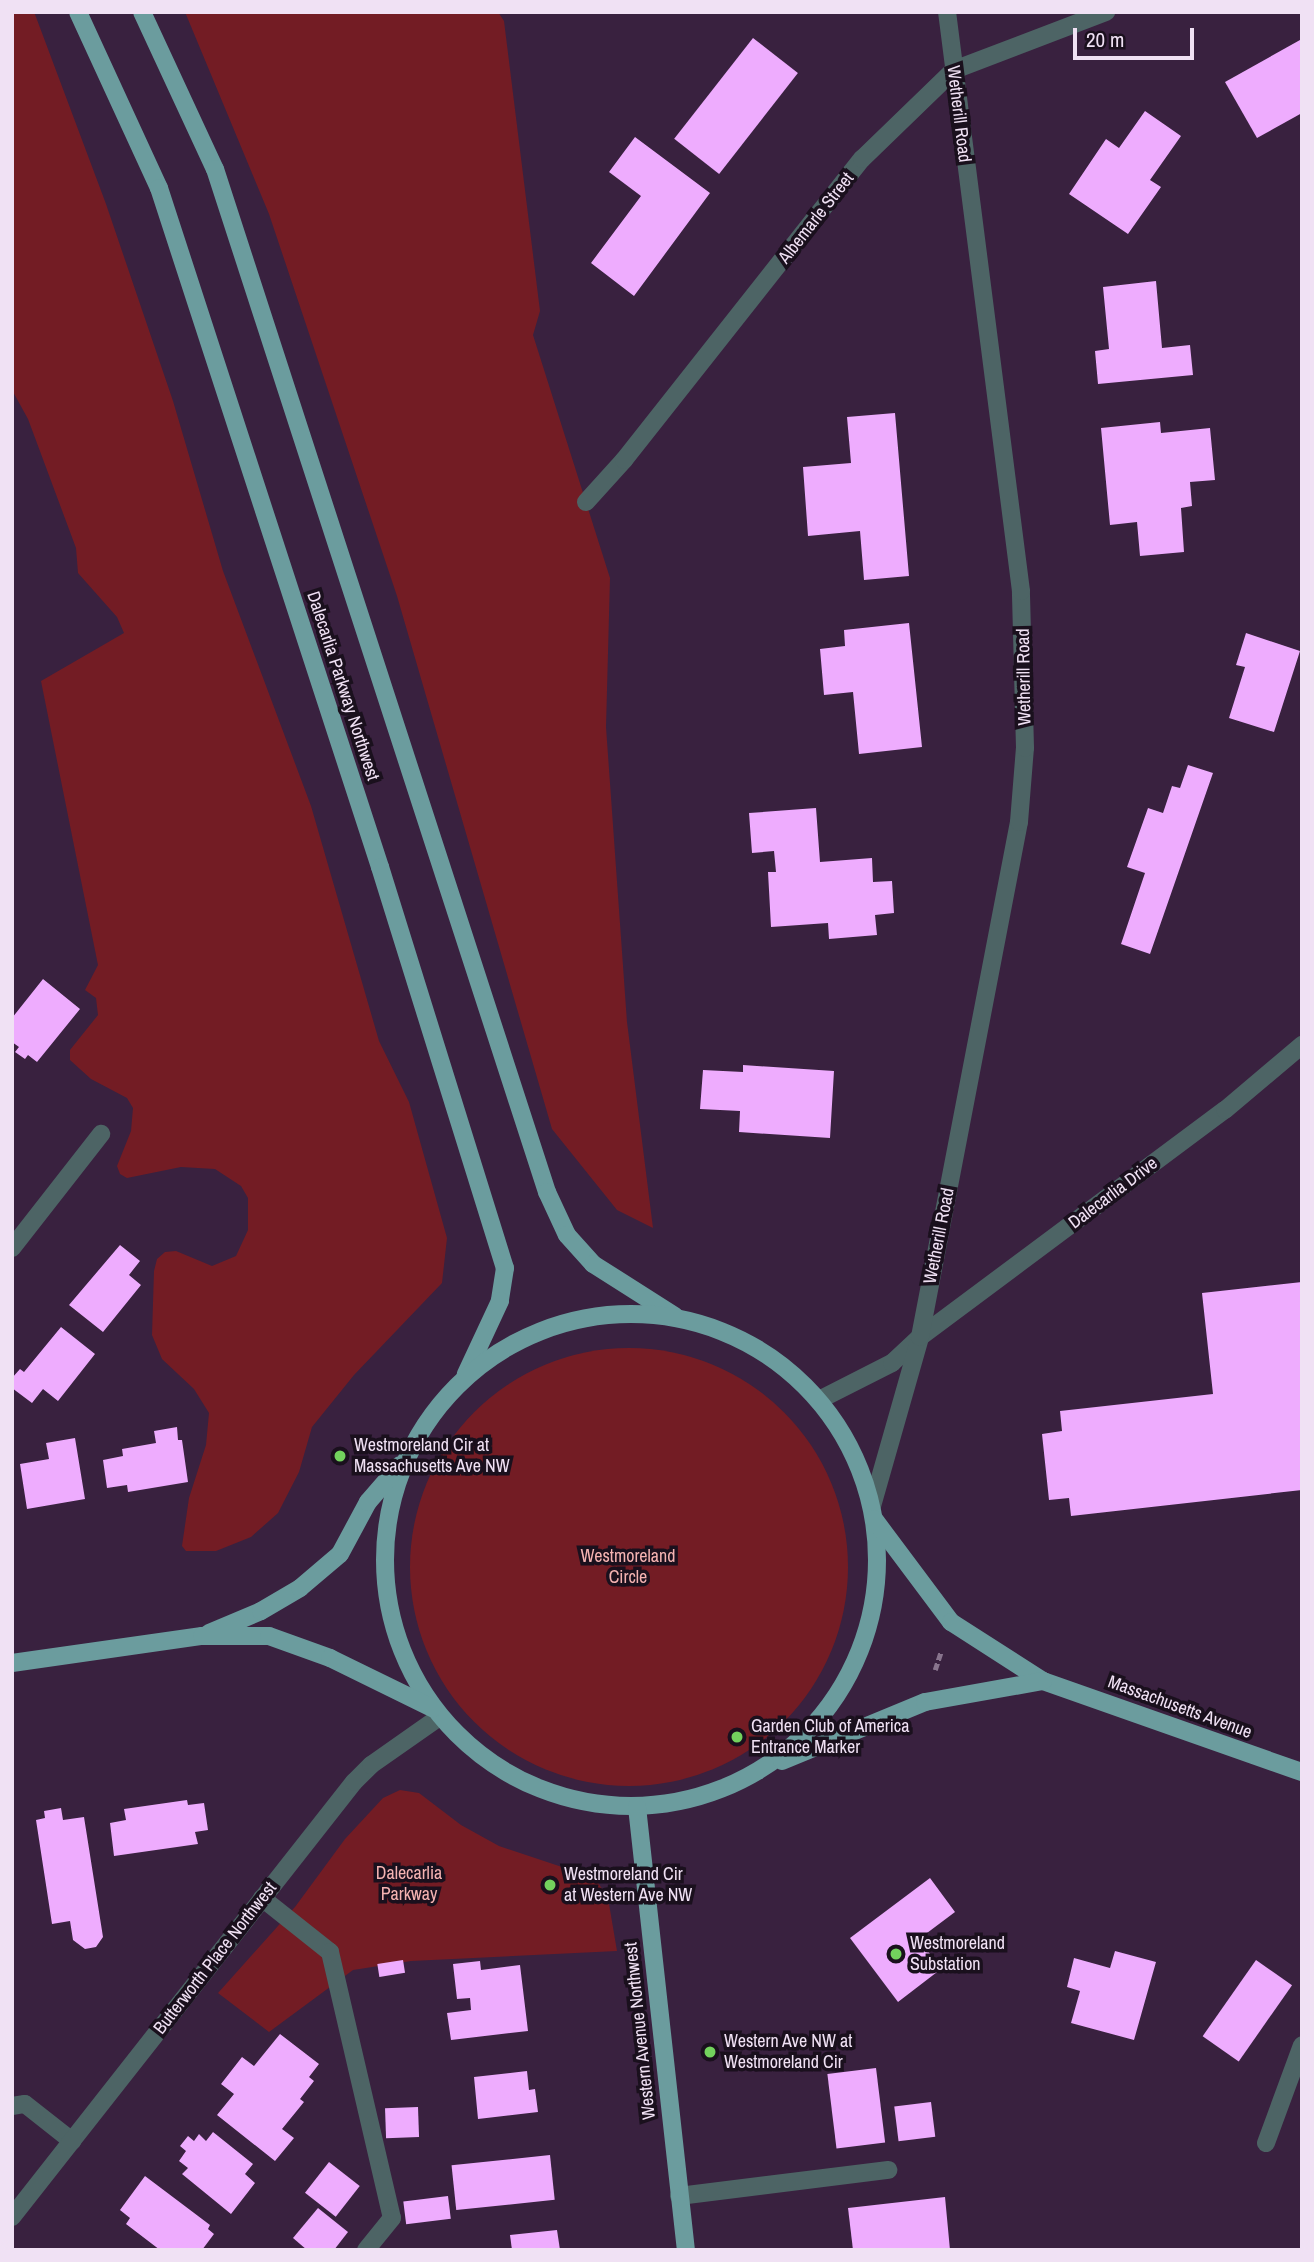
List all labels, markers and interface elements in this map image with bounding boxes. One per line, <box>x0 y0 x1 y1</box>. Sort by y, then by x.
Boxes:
scale bar <box>1076 14 1197 58</box>
text: 20 m <box>1086 25 1124 54</box>
street label: Wetherill Road <box>942 64 976 164</box>
street label: Albemarle Street <box>774 168 858 268</box>
street label: Dalecarlia Parkway Northwest <box>302 589 384 783</box>
street label: Wetherill Road <box>1012 628 1036 726</box>
street label: Dalecarlia Drive <box>1064 1153 1162 1233</box>
street label: Wetherill Road <box>919 1186 959 1286</box>
place label: Westmoreland Cir at Massachusetts Ave NW <box>354 1435 510 1478</box>
marker: Westmoreland Cir at Massachusetts Ave NW <box>332 1448 348 1464</box>
park label: Westmoreland Circle <box>581 1546 675 1588</box>
street label: Massachusetts Avenue <box>1105 1671 1255 1743</box>
place label: Garden Club of America Entrance Marker <box>751 1716 910 1758</box>
marker: Garden Club of America Entrance Marker <box>729 1729 745 1745</box>
park label: Dalecarlia Parkway <box>376 1863 442 1906</box>
place label: Westmoreland Cir at Western Ave NW <box>564 1864 693 1906</box>
marker: Westmoreland Cir at Western Ave NW <box>542 1877 558 1893</box>
street label: Butterworth Place Northwest <box>149 1878 281 2038</box>
place label: Westmoreland Substation <box>910 1933 1005 1976</box>
street label: Western Avenue Northwest <box>620 1941 660 2121</box>
marker: Westmoreland Substation <box>888 1946 904 1962</box>
place label: Western Ave NW at Westmoreland Cir <box>724 2031 853 2074</box>
marker: Western Ave NW at Westmoreland Cir <box>702 2044 718 2060</box>

